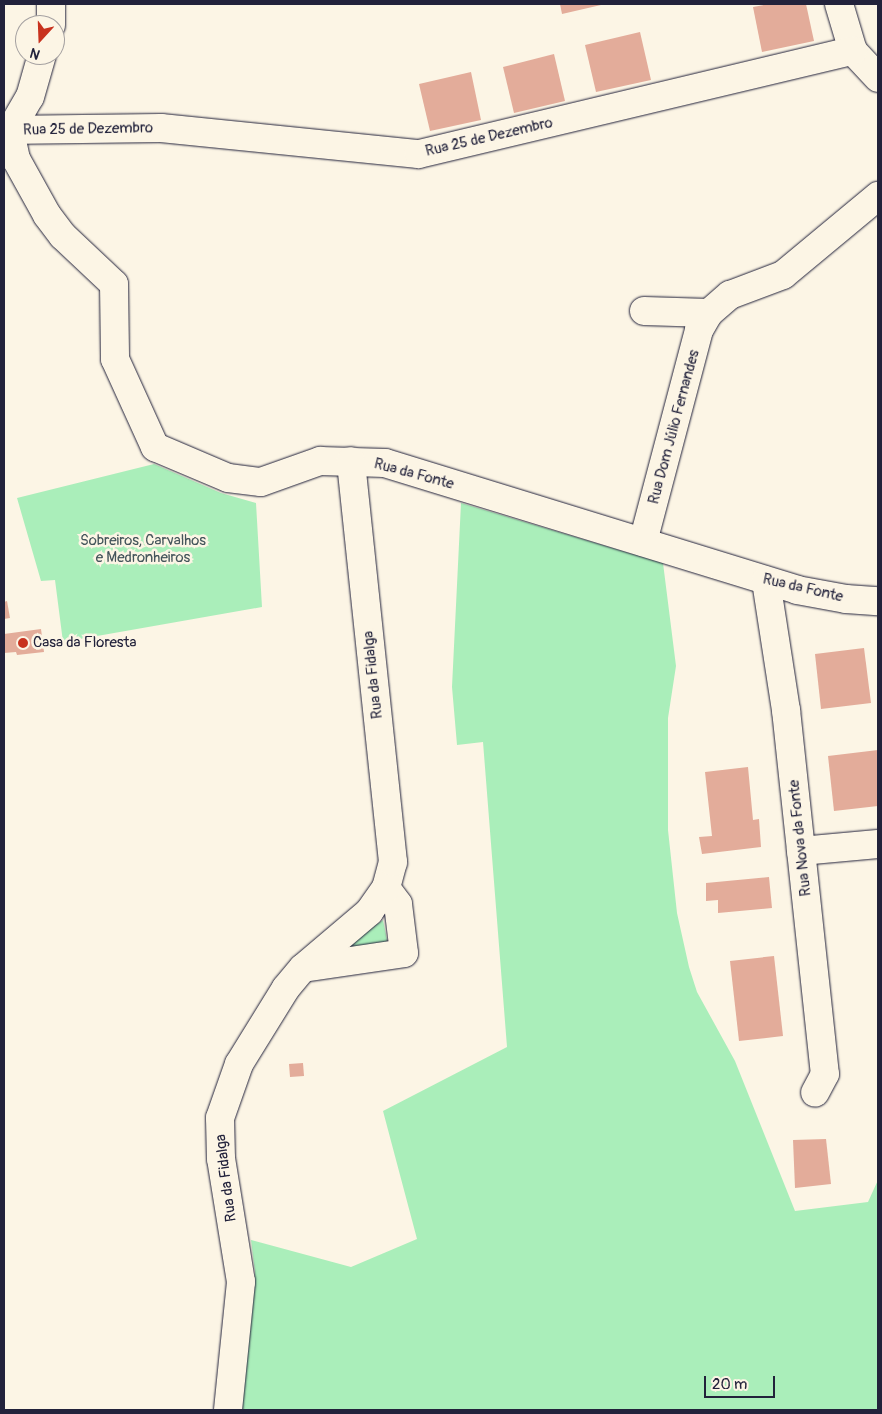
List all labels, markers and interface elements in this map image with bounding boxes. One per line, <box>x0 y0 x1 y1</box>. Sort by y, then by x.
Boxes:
north arrow <box>15 15 65 65</box>
text: N <box>28 44 42 63</box>
street label: Rua 25 de Dezembro <box>424 114 554 160</box>
street label: Rua 25 de Dezembro <box>23 119 153 139</box>
street label: Rua Dom Júlio Fernandes <box>645 348 703 506</box>
street label: Rua da Fonte <box>372 455 456 493</box>
park label: Sobreiros, Carvalhos e Medronheiros <box>80 531 206 566</box>
street label: Rua da Fonte <box>761 570 845 606</box>
street label: Rua da Fidalga <box>359 630 387 720</box>
place label: Casa da Floresta <box>33 634 137 652</box>
marker: Casa da Floresta <box>17 637 29 649</box>
street label: Rua Nova da Fonte <box>785 779 815 897</box>
street label: Rua da Fidalga <box>212 1133 240 1223</box>
scale bar <box>707 1366 778 1398</box>
text: 20 m <box>712 1375 747 1394</box>

